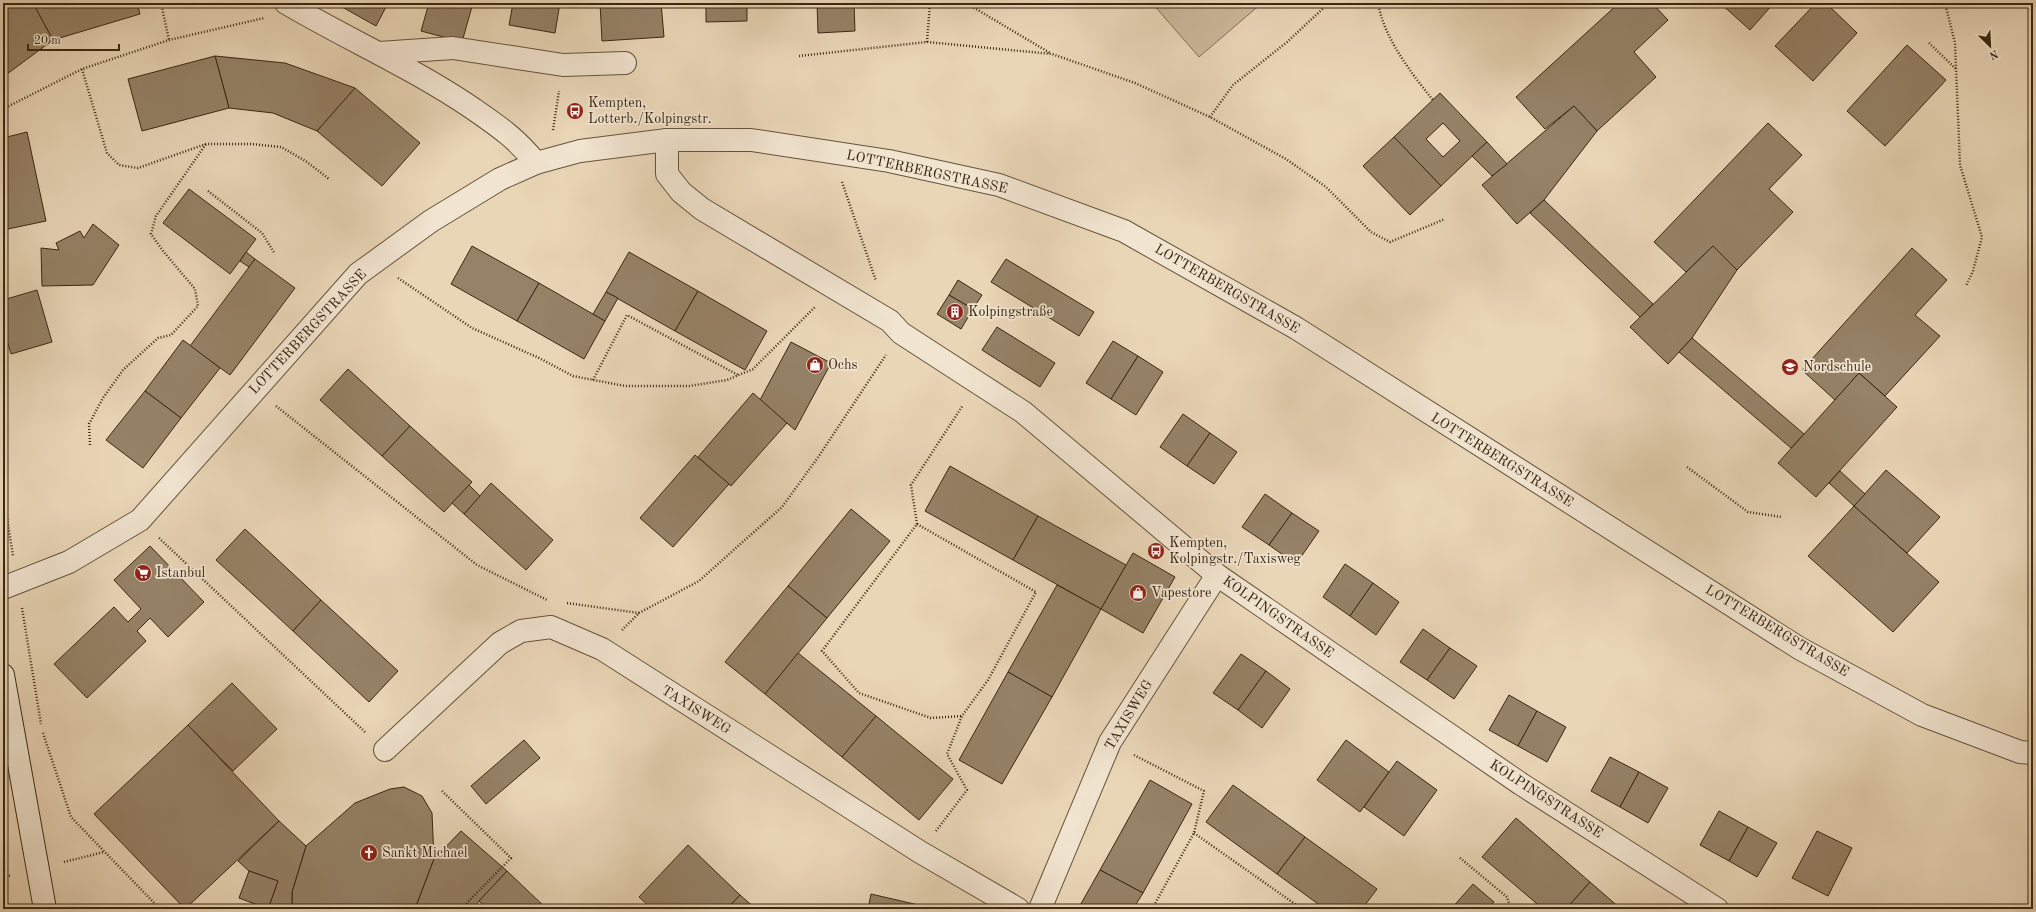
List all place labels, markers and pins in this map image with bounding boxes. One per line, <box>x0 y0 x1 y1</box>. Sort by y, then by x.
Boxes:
place label: Kempten, Lotterb./Kolpingstr. <box>588 96 712 126</box>
bus stop icon: Kempten, Lotterb./Kolpingstr. <box>565 101 585 121</box>
building icon: Kolpingstraße <box>945 302 965 322</box>
place label: Kolpingstraße <box>968 305 1053 319</box>
shop icon: Ochs <box>805 355 825 375</box>
school or university icon: Nordschule <box>1780 357 1800 377</box>
place label: Ochs <box>828 358 858 372</box>
place label: Nordschule <box>1803 360 1871 374</box>
place label: Kempten, Kolpingstr./Taxisweg <box>1169 536 1301 566</box>
bus stop icon: Kempten, Kolpingstr./Taxisweg <box>1146 541 1166 561</box>
supermarket icon: Istanbul <box>133 563 153 583</box>
place label: Istanbul <box>156 566 206 580</box>
shop icon: Vapestore <box>1128 583 1148 603</box>
place label: Vapestore <box>1151 586 1211 600</box>
church icon: Sankt Michael <box>359 843 379 863</box>
place label: Sankt Michael <box>382 846 468 860</box>

